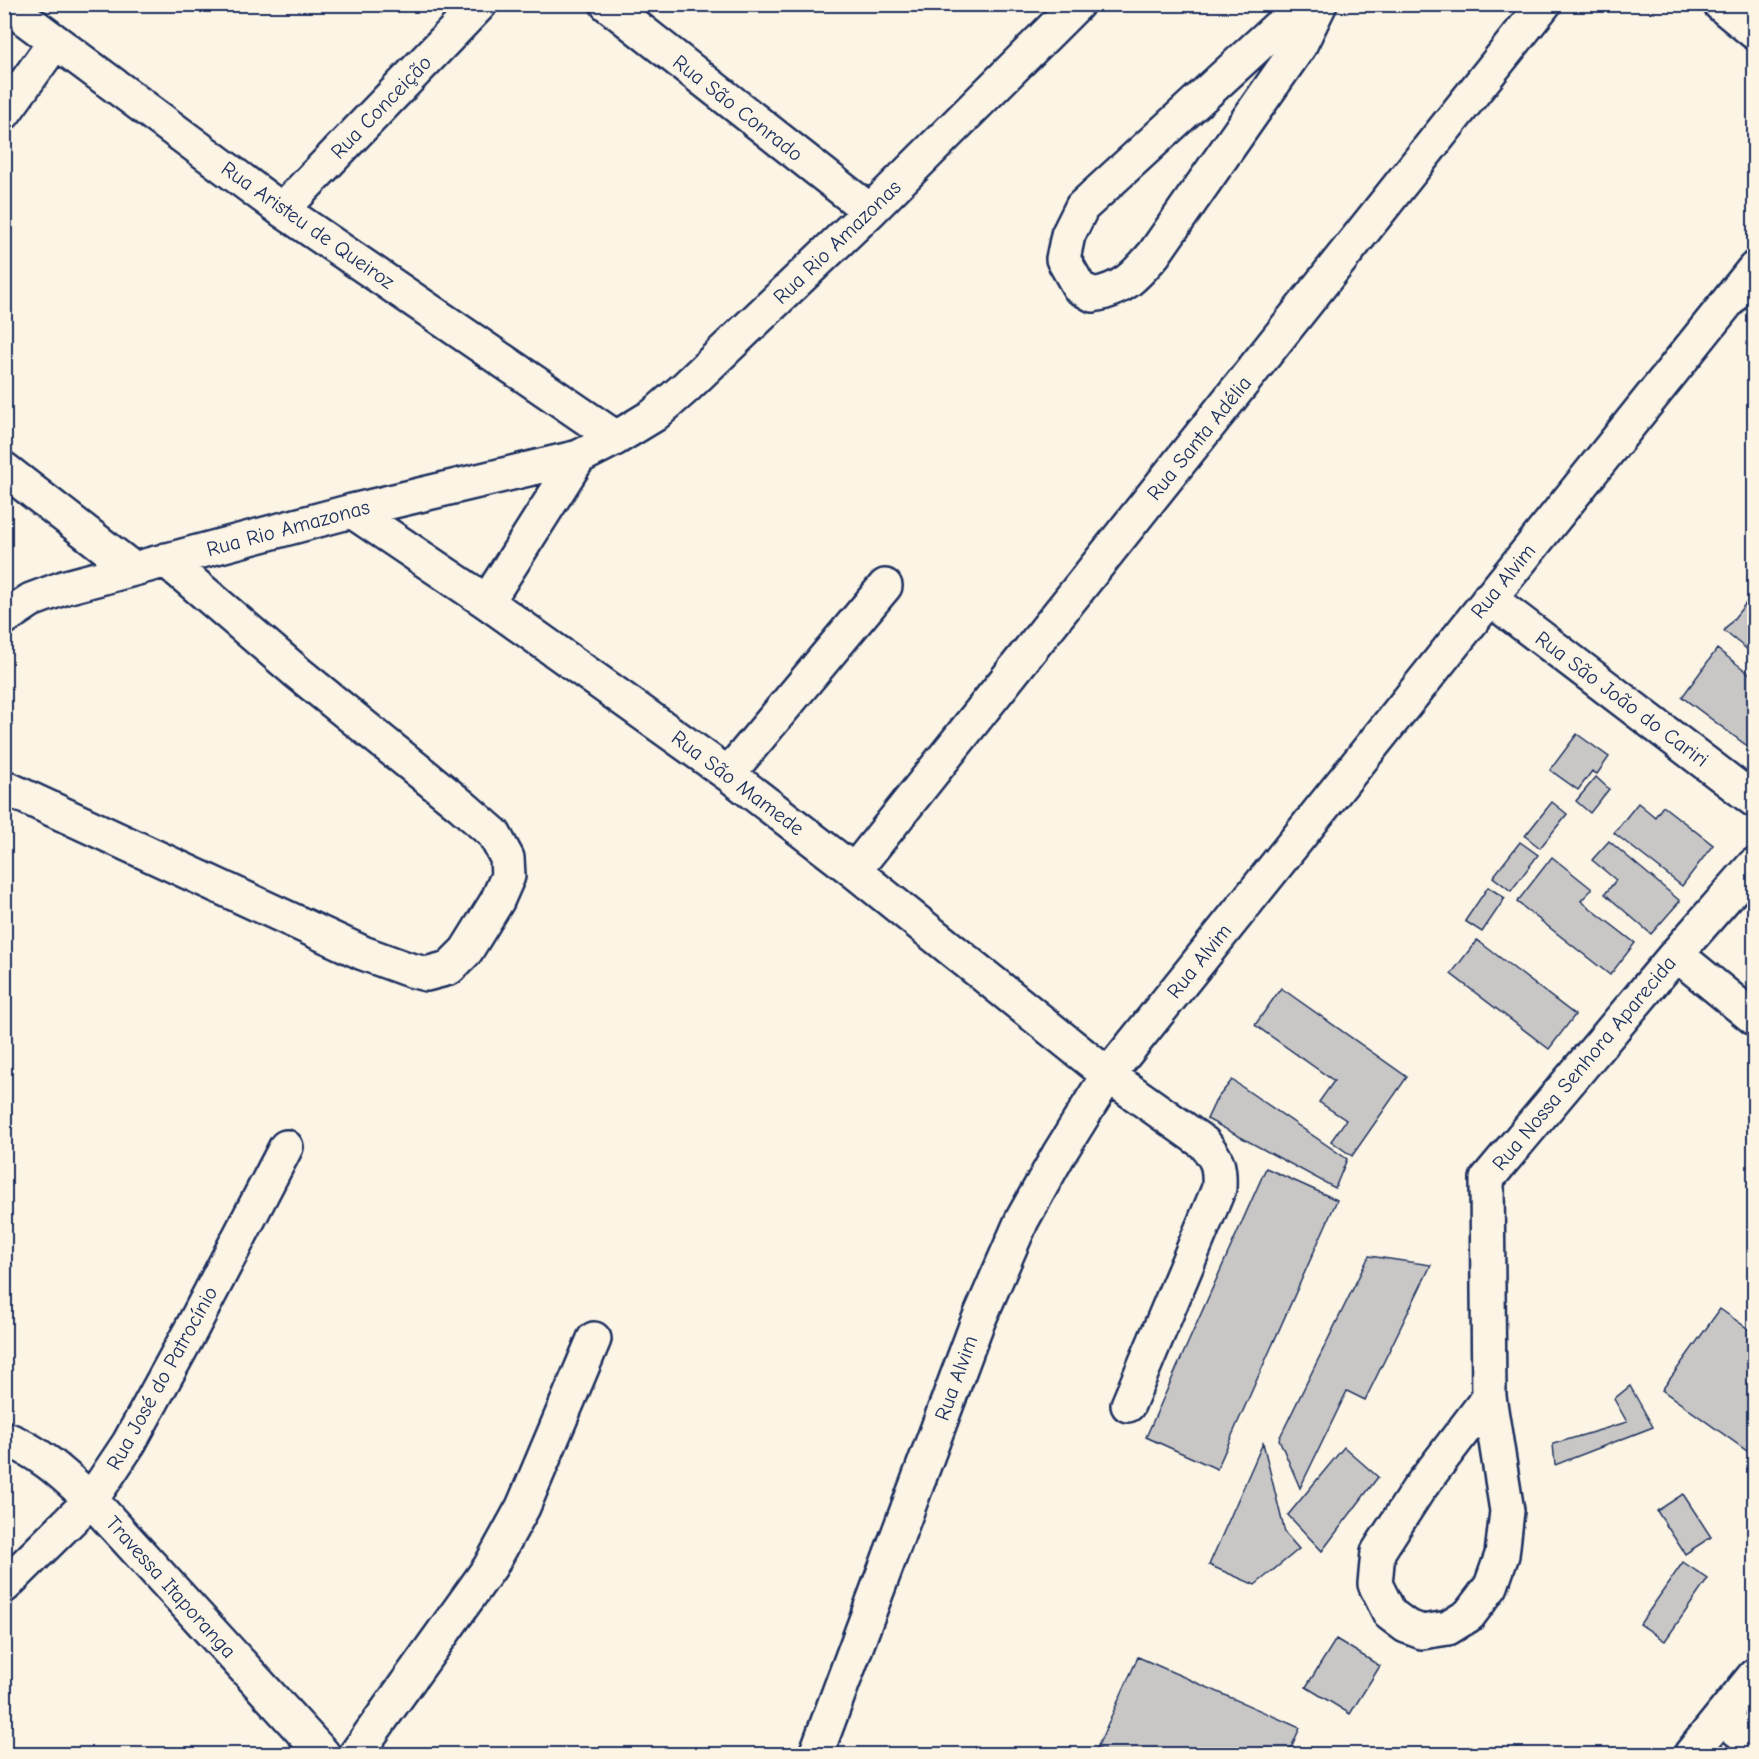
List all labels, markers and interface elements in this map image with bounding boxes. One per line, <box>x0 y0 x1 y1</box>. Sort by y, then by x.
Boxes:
street label: Rua Conceição <box>326 50 436 164</box>
street label: Rua São Conrado <box>668 50 808 166</box>
street label: Rua Aristeu de Queiroz <box>217 156 399 294</box>
street label: Rua Rio Amazonas <box>768 175 906 309</box>
street label: Rua Santa Adélia <box>1142 371 1256 505</box>
street label: Rua Rio Amazonas <box>204 495 372 561</box>
street label: Rua Alvim <box>1466 539 1540 623</box>
street label: Rua São João do Cariri <box>1531 626 1713 772</box>
street label: Rua São Mamede <box>667 725 809 841</box>
street label: Rua Alvim <box>1162 919 1236 1003</box>
street label: Rua Nossa Senhora Aparecida <box>1487 951 1681 1175</box>
street label: Rua José do Patrocínio <box>101 1282 223 1474</box>
street label: Rua Alvim <box>930 1332 982 1424</box>
street label: Travessa Itaporanga <box>101 1511 241 1663</box>

